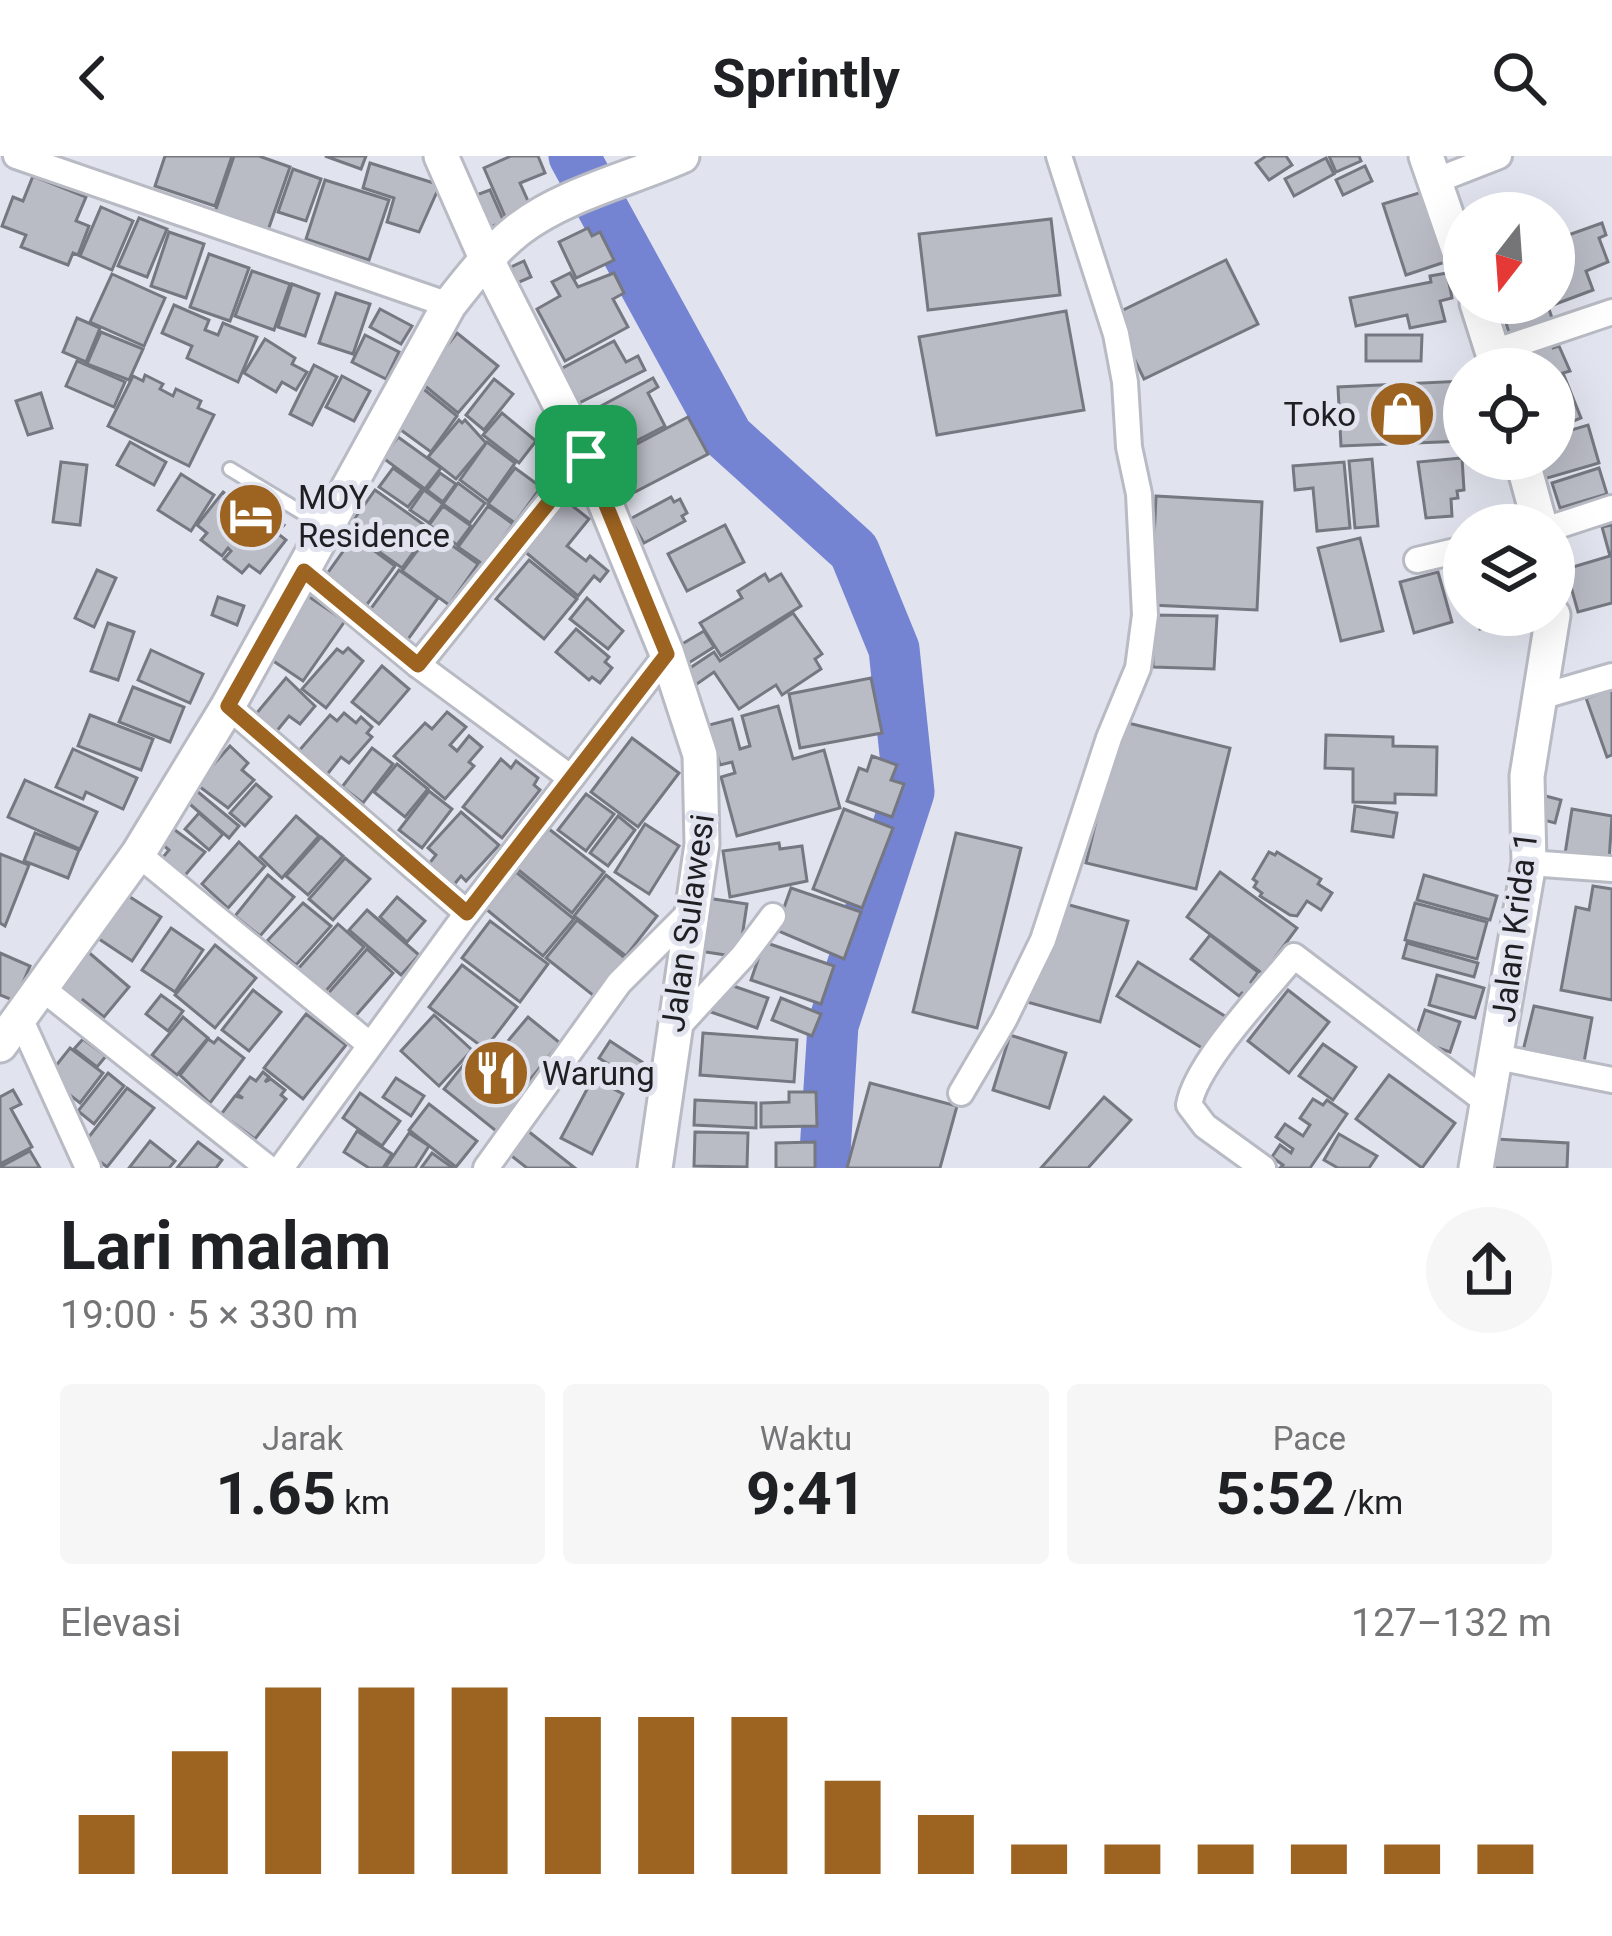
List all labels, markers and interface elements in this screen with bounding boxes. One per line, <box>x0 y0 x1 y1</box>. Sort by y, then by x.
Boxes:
icon: back <box>60 45 126 111</box>
icon: search <box>1486 45 1552 111</box>
text: Sprintly <box>712 47 900 110</box>
north arrow <box>1443 192 1575 324</box>
map controls <box>1443 192 1575 636</box>
button: locate <box>1443 348 1575 480</box>
shop icon: Toko <box>1367 379 1437 449</box>
place label: Toko <box>1284 395 1356 434</box>
pin <box>535 405 637 507</box>
icon: arrive <box>553 423 619 489</box>
place label: MOY Residence <box>298 478 450 555</box>
hotel icon: MOY Residence <box>216 481 286 551</box>
button: layers <box>1443 504 1575 636</box>
street label: Jalan Sulawesi <box>653 812 722 1035</box>
street label: Jalan Krida 1 <box>1483 830 1546 1025</box>
restaurant icon: Warung <box>461 1038 531 1108</box>
place label: Warung <box>542 1054 655 1093</box>
button: share <box>1426 1207 1552 1333</box>
text: Lari malam <box>60 1208 392 1285</box>
text: 19:00 · 5 × 330 m <box>60 1292 358 1338</box>
text: Jarak <box>262 1419 343 1458</box>
text: Waktu <box>760 1419 852 1458</box>
text: Pace <box>1273 1419 1346 1458</box>
text: 1.65 <box>215 1458 336 1529</box>
text: 9:41 <box>746 1458 866 1529</box>
text: 5:52 <box>1216 1458 1336 1529</box>
text: km <box>336 1483 390 1522</box>
text: /km <box>1336 1483 1403 1522</box>
text: Elevasi <box>60 1600 182 1646</box>
text: 127–132 m <box>1351 1600 1552 1646</box>

